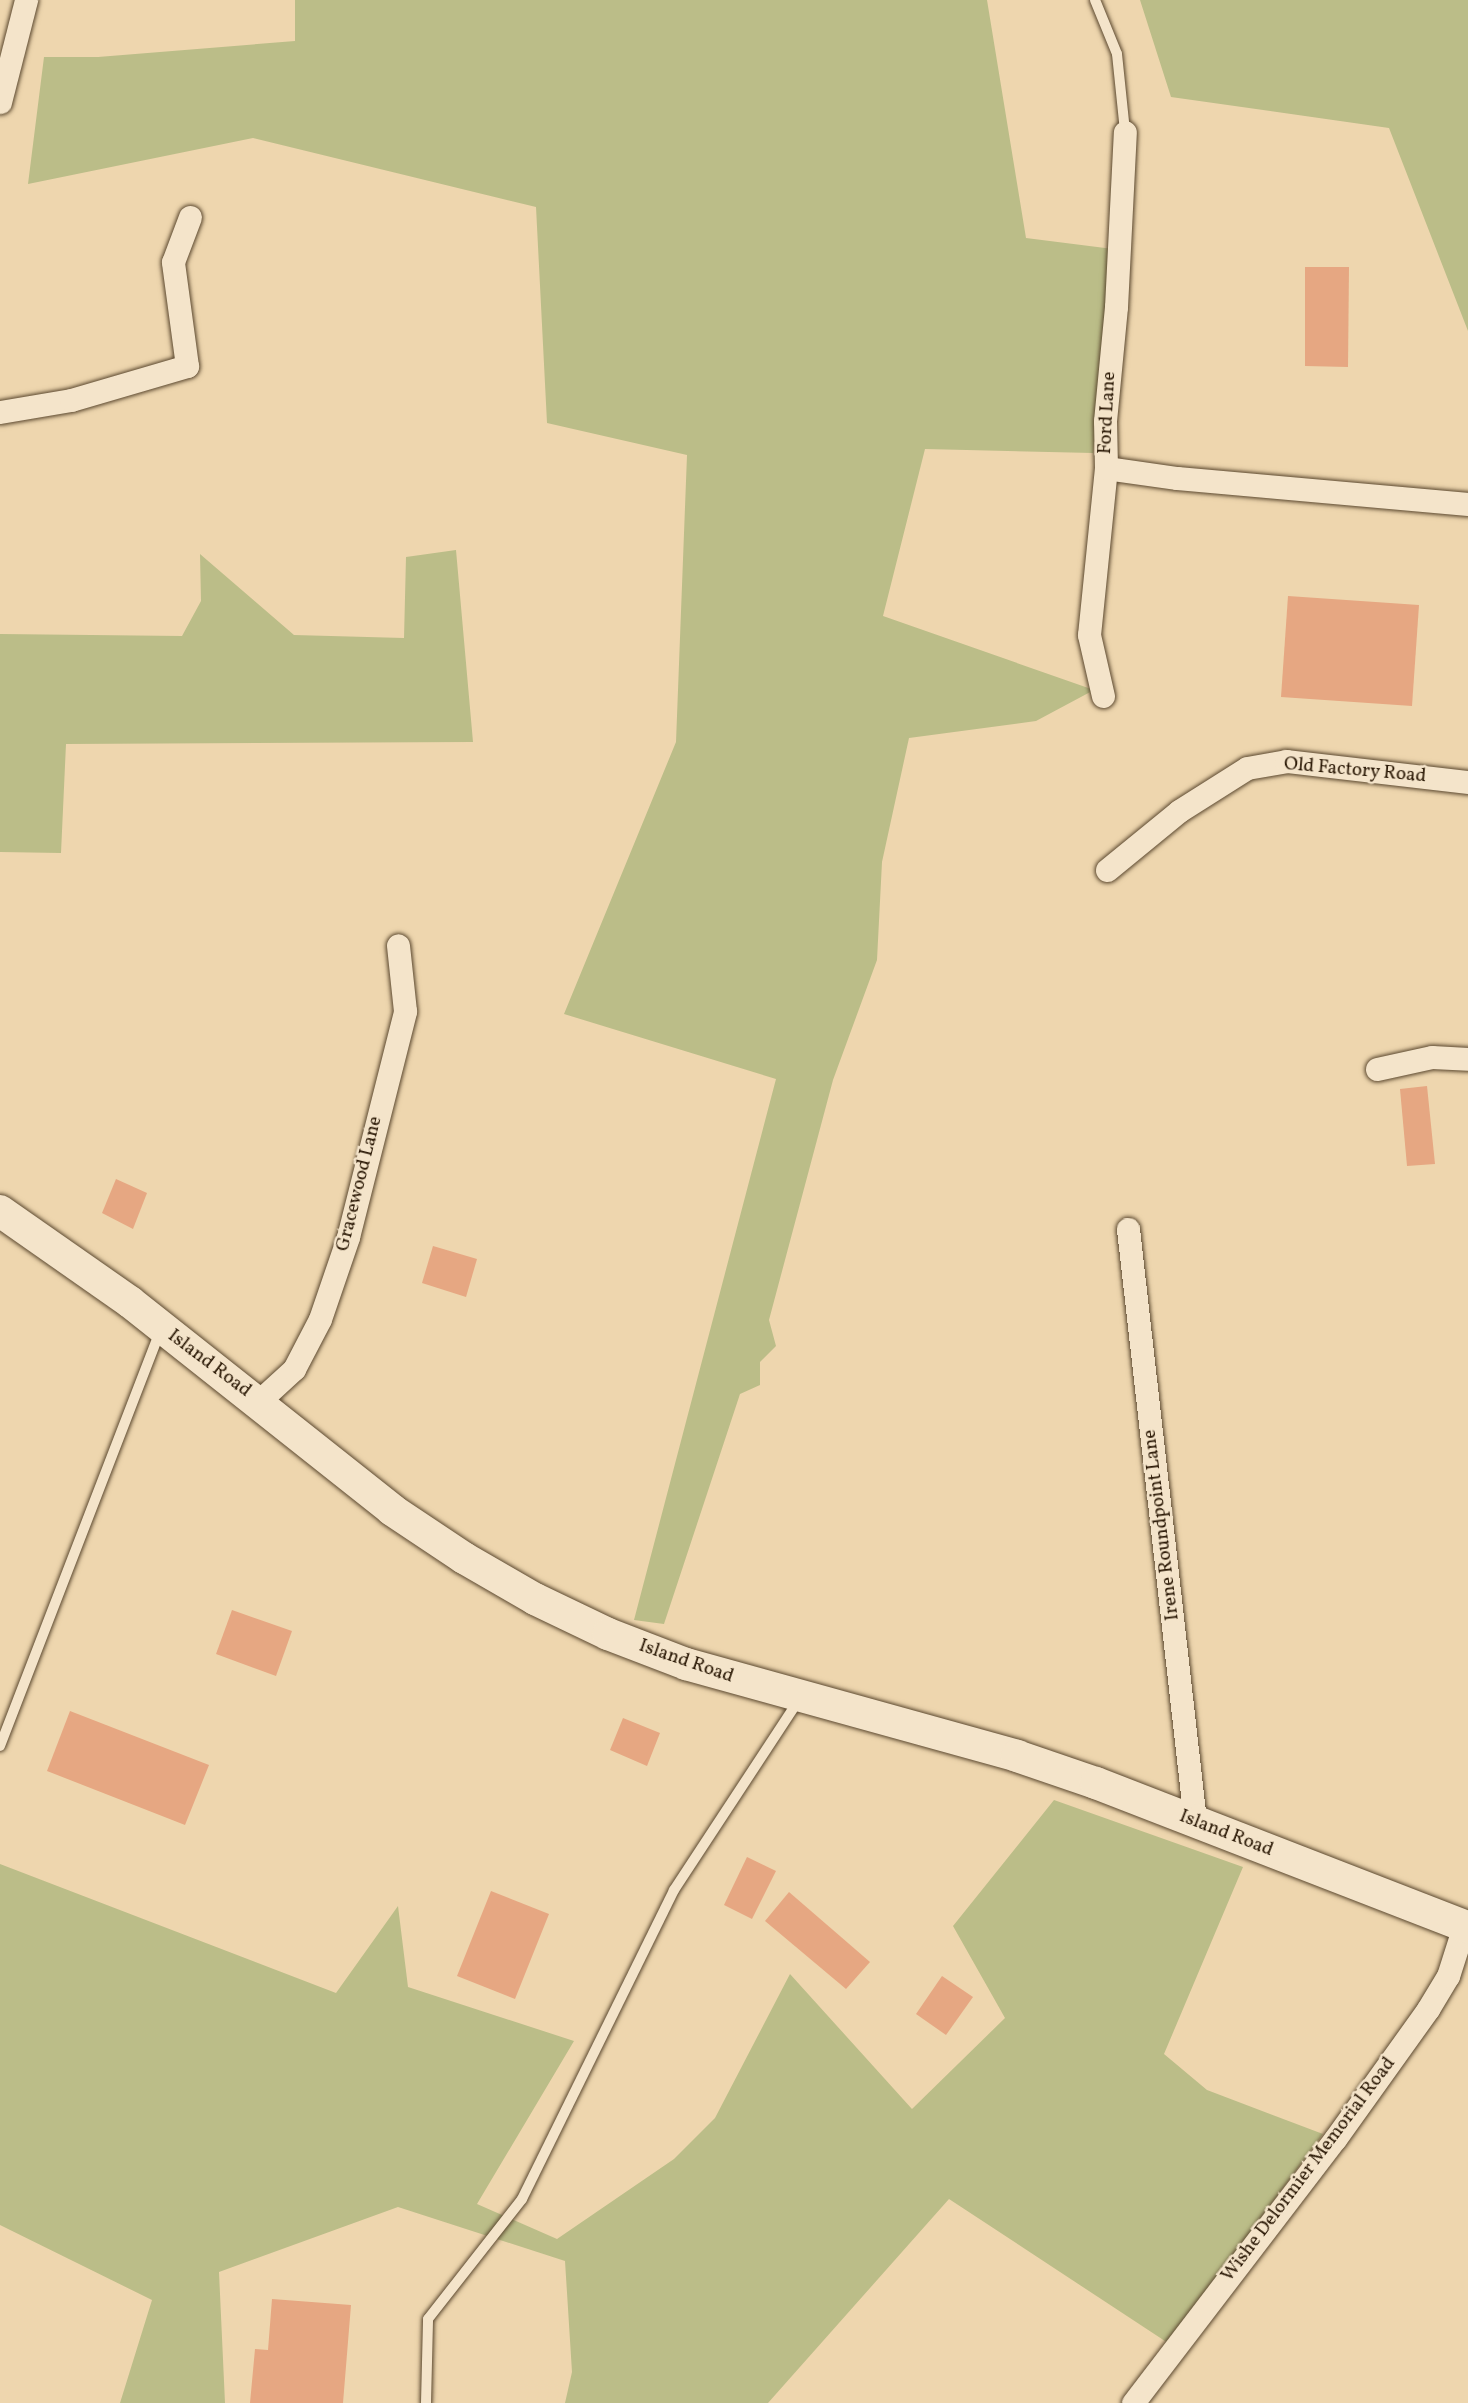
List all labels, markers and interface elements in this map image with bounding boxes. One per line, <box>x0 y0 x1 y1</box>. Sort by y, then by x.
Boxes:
street label: Ford Lane <box>1094 371 1122 455</box>
street label: Old Factory Road <box>1283 753 1427 789</box>
street label: Gracewood Lane <box>332 1114 388 1254</box>
street label: Island Road <box>163 1325 255 1403</box>
street label: Irene Roundpoint Lane <box>1139 1428 1185 1622</box>
street label: Island Road <box>636 1635 736 1689</box>
street label: Island Road <box>1176 1806 1276 1862</box>
street label: Wishe Delormier Memorial Road <box>1217 2053 1401 2287</box>

